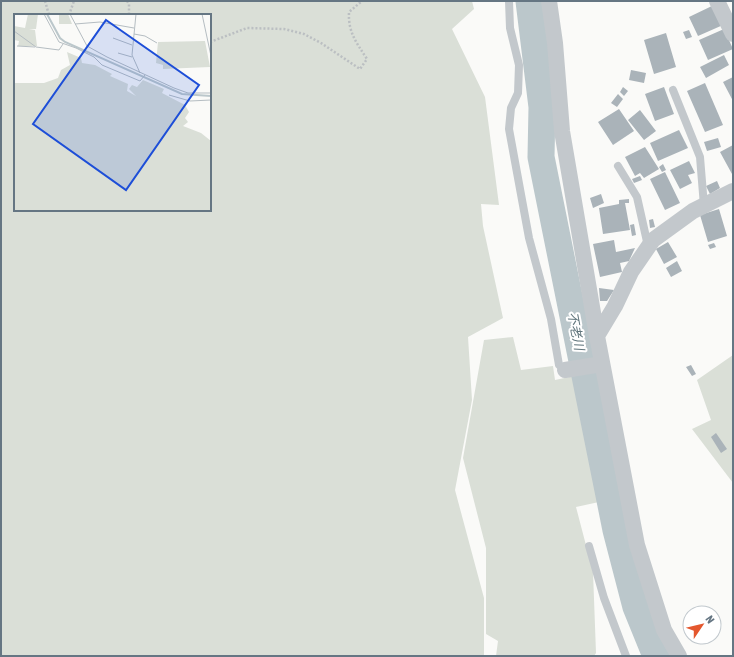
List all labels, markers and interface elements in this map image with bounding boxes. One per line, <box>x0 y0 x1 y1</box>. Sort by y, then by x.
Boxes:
inset map <box>14 14 211 211</box>
water label: 不老川 <box>565 310 587 354</box>
north arrow <box>682 605 722 645</box>
text: N <box>703 613 717 625</box>

